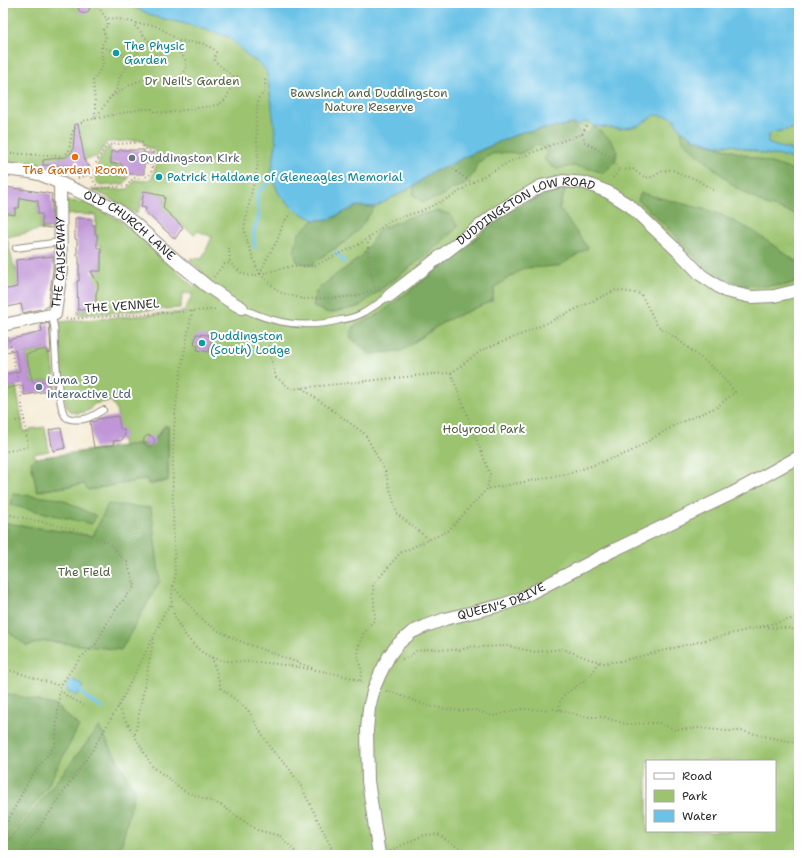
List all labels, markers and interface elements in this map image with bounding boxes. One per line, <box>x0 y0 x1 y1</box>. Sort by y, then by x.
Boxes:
place label: The Physic Garden <box>124 38 185 68</box>
marker: The Physic Garden <box>111 48 121 58</box>
park label: Dr Neil's Garden <box>144 73 240 89</box>
park label: Bawsinch and Duddingston Nature Reserve <box>290 85 448 115</box>
place label: Duddingston Kirk <box>140 150 240 166</box>
marker: The Garden Room <box>70 152 80 162</box>
marker: Duddingston Kirk <box>127 153 137 163</box>
place label: The Garden Room <box>22 162 128 178</box>
place label: Patrick Haldane of Gleneagles Memorial <box>167 169 403 185</box>
marker: Patrick Haldane of Gleneagles Memorial <box>154 172 164 182</box>
street label: DUDDINGSTON LOW ROAD <box>453 173 598 249</box>
street label: OLD CHURCH LANE <box>81 186 179 264</box>
street label: THE CAUSEWAY <box>48 216 69 309</box>
street label: THE VENNEL <box>84 295 160 317</box>
place label: Duddingston (South) Lodge <box>210 328 291 358</box>
marker: Duddingston (South) Lodge <box>197 338 207 348</box>
place label: Luma 3D interactive Ltd <box>47 372 131 402</box>
marker: Luma 3D interactive Ltd <box>34 382 44 392</box>
park label: Holyrood Park <box>443 421 526 437</box>
park label: The Field <box>58 564 111 580</box>
street label: QUEEN'S DRIVE <box>456 579 548 624</box>
legend <box>646 760 776 832</box>
text: Road <box>682 768 713 784</box>
text: Park <box>682 788 708 804</box>
text: Water <box>682 808 718 824</box>

